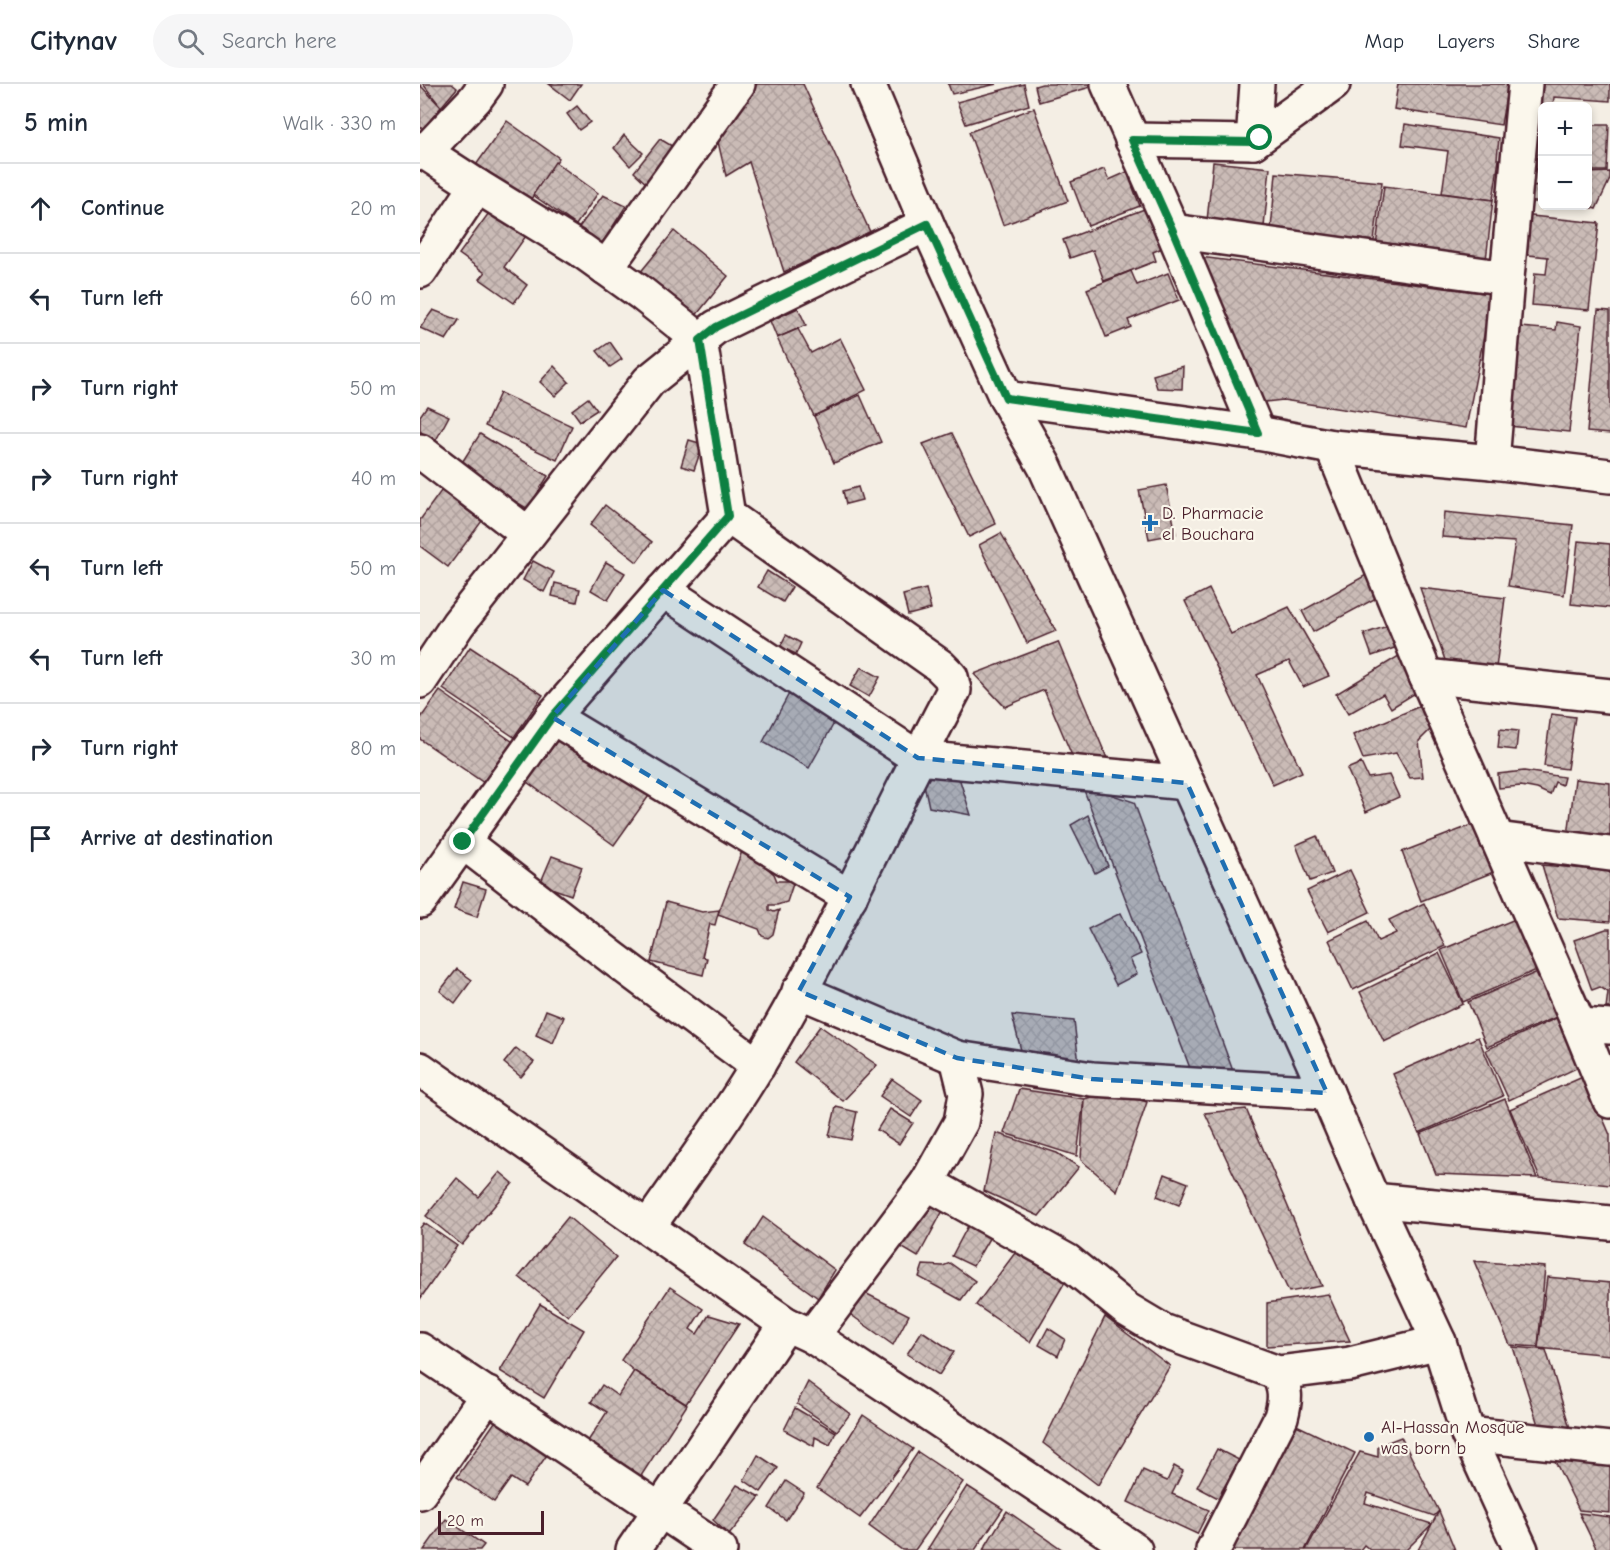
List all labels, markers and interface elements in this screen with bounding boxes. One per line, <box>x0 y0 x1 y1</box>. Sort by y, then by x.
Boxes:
search box <box>153 14 573 68</box>
text: Citynav <box>30 25 117 57</box>
icon: search <box>174 25 207 58</box>
text: Search here <box>222 28 336 54</box>
text: Map <box>1365 29 1404 53</box>
text: Layers <box>1437 29 1495 53</box>
text: Share <box>1528 29 1580 53</box>
map controls <box>1538 102 1592 210</box>
button: + <box>1538 102 1592 156</box>
text: 5 min <box>24 108 88 138</box>
text: Walk · 330 m <box>283 112 396 135</box>
route start <box>1246 124 1272 150</box>
button: − <box>1538 156 1592 210</box>
icon: ahead <box>24 192 57 225</box>
text: Continue <box>81 195 164 221</box>
text: 20 m <box>350 197 396 220</box>
icon: left <box>24 282 57 315</box>
text: Turn left <box>81 285 163 311</box>
text: 60 m <box>350 287 396 310</box>
icon: right <box>24 372 57 405</box>
text: Turn right <box>81 375 178 401</box>
text: 50 m <box>350 377 396 400</box>
icon: right <box>24 462 57 495</box>
text: Turn right <box>81 465 178 491</box>
text: 40 m <box>351 467 396 490</box>
place label: D. Pharmacie el Bouchara <box>1162 503 1264 545</box>
marker: D. Pharmacie el Bouchara <box>1143 516 1157 530</box>
icon: left <box>24 552 57 585</box>
text: Turn left <box>81 555 163 581</box>
text: 50 m <box>350 557 396 580</box>
icon: left <box>24 642 57 675</box>
text: Turn left <box>81 645 163 671</box>
text: 30 m <box>350 647 396 670</box>
icon: right <box>24 732 57 765</box>
text: Turn right <box>81 735 178 761</box>
text: 80 m <box>350 737 396 760</box>
icon: arrive <box>24 822 57 855</box>
text: Arrive at destination <box>81 825 273 851</box>
route end <box>449 828 475 854</box>
place label: Al-Hassan Mosque was born b <box>1381 1417 1525 1459</box>
marker: Al-Hassan Mosque was born b <box>1362 1430 1376 1444</box>
scale bar <box>438 1508 544 1536</box>
text: 20 m <box>447 1512 484 1530</box>

